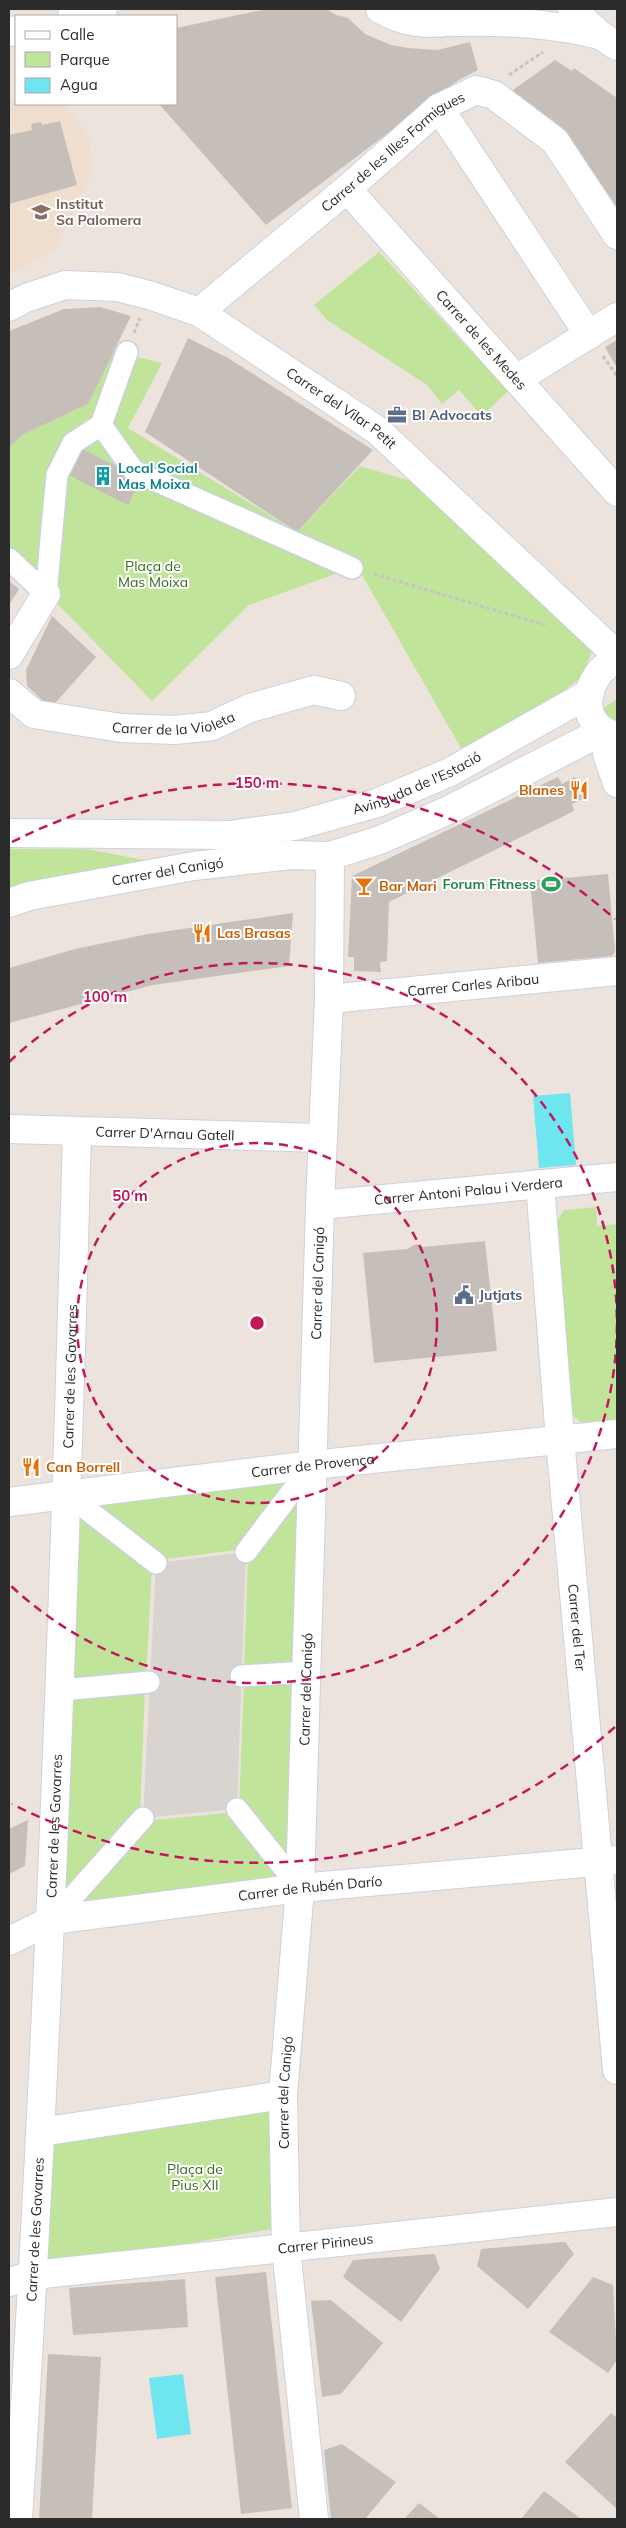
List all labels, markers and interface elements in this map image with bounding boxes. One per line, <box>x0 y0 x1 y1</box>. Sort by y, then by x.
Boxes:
legend <box>15 15 178 105</box>
text: Calle <box>60 25 94 44</box>
text: Parque <box>60 50 110 69</box>
text: Agua <box>60 75 98 94</box>
street label: Carrer de les Illes Formigues <box>317 88 468 216</box>
place label: Institut Sa Palomera <box>56 195 142 229</box>
school or university icon: Institut Sa Palomera <box>30 201 52 223</box>
street label: Carrer de les Medes <box>432 286 531 394</box>
street label: Carrer del Vilar Petit <box>283 363 400 453</box>
office icon: Bl Advocats <box>386 404 408 426</box>
place label: Bl Advocats <box>412 406 492 424</box>
place label: Local Social Mas Moixa <box>118 459 198 493</box>
building icon: Local Social Mas Moixa <box>92 465 114 487</box>
park label: Plaça de Mas Moixa <box>118 557 188 591</box>
street label: Carrer de la Violeta <box>111 707 238 739</box>
street label: Avinguda de l'Estació <box>350 747 484 818</box>
text: 150 m <box>235 773 279 792</box>
restaurant icon: Blanes <box>568 779 590 801</box>
place label: Blanes <box>519 781 564 799</box>
street label: Carrer del Canigó <box>110 854 224 890</box>
sports icon: Forum Fitness <box>540 873 562 895</box>
bar icon: Bar Mari <box>353 875 375 897</box>
place label: Forum Fitness <box>443 875 536 893</box>
place label: Bar Mari <box>379 877 437 895</box>
restaurant icon: Las Brasas <box>191 922 213 944</box>
place label: Las Brasas <box>217 924 291 942</box>
street label: Carrer Carles Aribau <box>407 970 540 1000</box>
text: 100 m <box>83 987 127 1006</box>
street label: Carrer D'Arnau Gatell <box>95 1122 235 1144</box>
street label: Carrer Antoni Palau i Verdera <box>373 1173 564 1209</box>
text: 50 m <box>112 1186 148 1205</box>
street label: Carrer del Canigó <box>307 1227 328 1340</box>
public building icon: Jutjats <box>453 1284 475 1306</box>
place label: Jutjats <box>479 1286 522 1304</box>
street label: Carrer de les Gavarres <box>59 1304 81 1449</box>
centre of rings <box>248 1314 266 1332</box>
street label: Carrer de Provença <box>250 1450 375 1481</box>
restaurant icon: Can Borrell <box>20 1456 42 1478</box>
place label: Can Borrell <box>46 1458 120 1476</box>
street label: Carrer del Ter <box>564 1583 590 1673</box>
street label: Carrer del Canigó <box>295 1632 316 1746</box>
street label: Carrer de les Gavarres <box>42 1753 66 1899</box>
street label: Carrer de Rubén Darío <box>237 1872 383 1905</box>
street label: Carrer del Canigó <box>274 2035 297 2149</box>
street label: Carrer de les Gavarres <box>22 2157 48 2302</box>
park label: Plaça de Pius XII <box>167 2160 223 2194</box>
street label: Carrer Pirineus <box>277 2229 374 2258</box>

